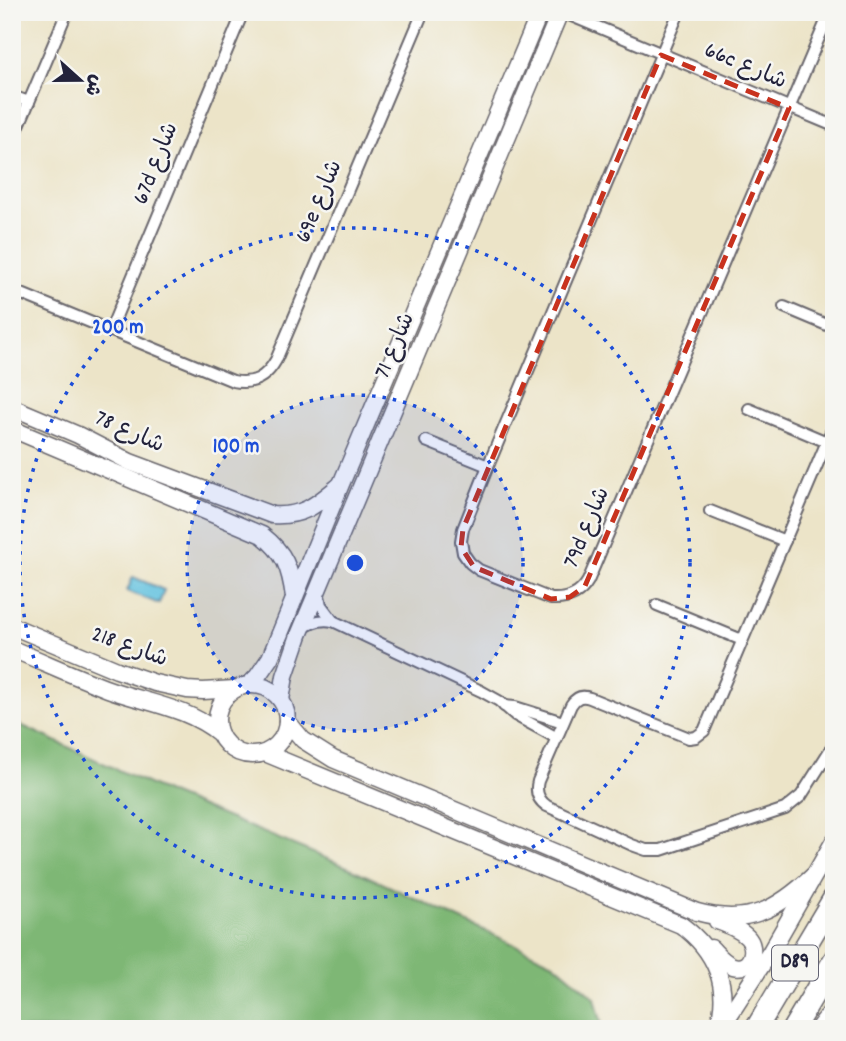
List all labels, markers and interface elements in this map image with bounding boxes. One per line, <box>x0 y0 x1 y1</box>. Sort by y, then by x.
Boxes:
street label: 66c شارع <box>699 35 791 99</box>
north arrow <box>46 46 116 116</box>
text: ش <box>76 70 109 100</box>
street label: 67d شارع <box>126 118 188 210</box>
street label: 69e شارع <box>288 156 352 248</box>
street label: شارع 71 <box>367 308 425 384</box>
text: 200 m <box>92 314 144 344</box>
street label: شارع 78 <box>89 403 169 463</box>
text: 100 m <box>213 433 259 463</box>
street label: 79d شارع <box>556 482 620 574</box>
centre of rings <box>343 551 367 575</box>
street label: شارع 218 <box>86 619 172 677</box>
road number: D89 <box>772 946 818 981</box>

